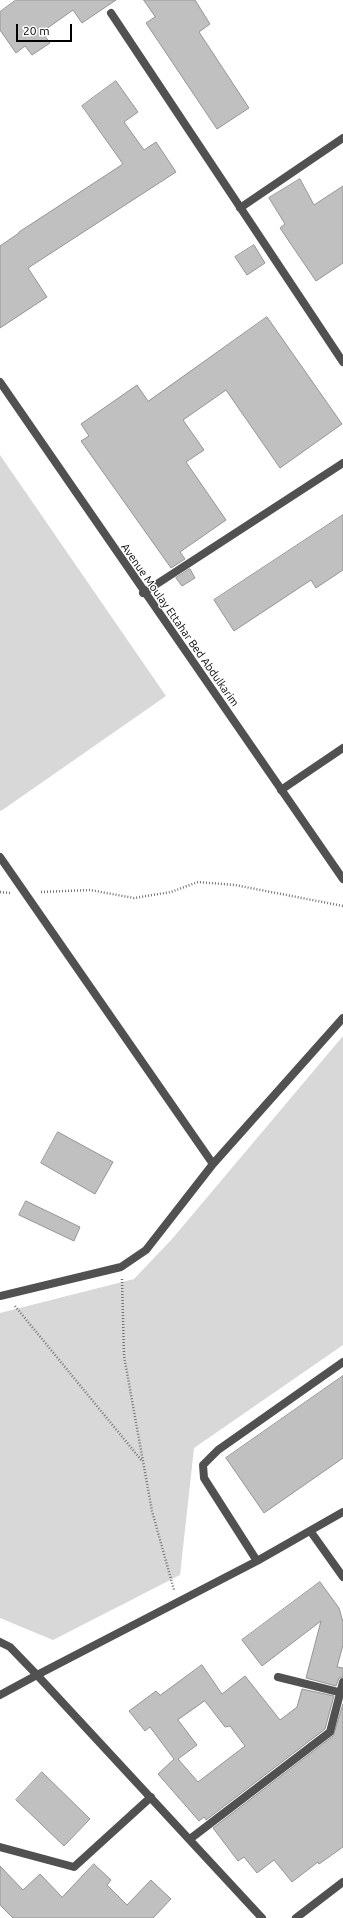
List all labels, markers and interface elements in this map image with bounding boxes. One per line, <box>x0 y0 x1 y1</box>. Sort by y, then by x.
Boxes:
scale bar <box>18 16 74 42</box>
text: 20 m <box>23 24 50 37</box>
street label: Avenue Moulay Ettahar Bed Abdulkarim <box>118 541 242 709</box>

